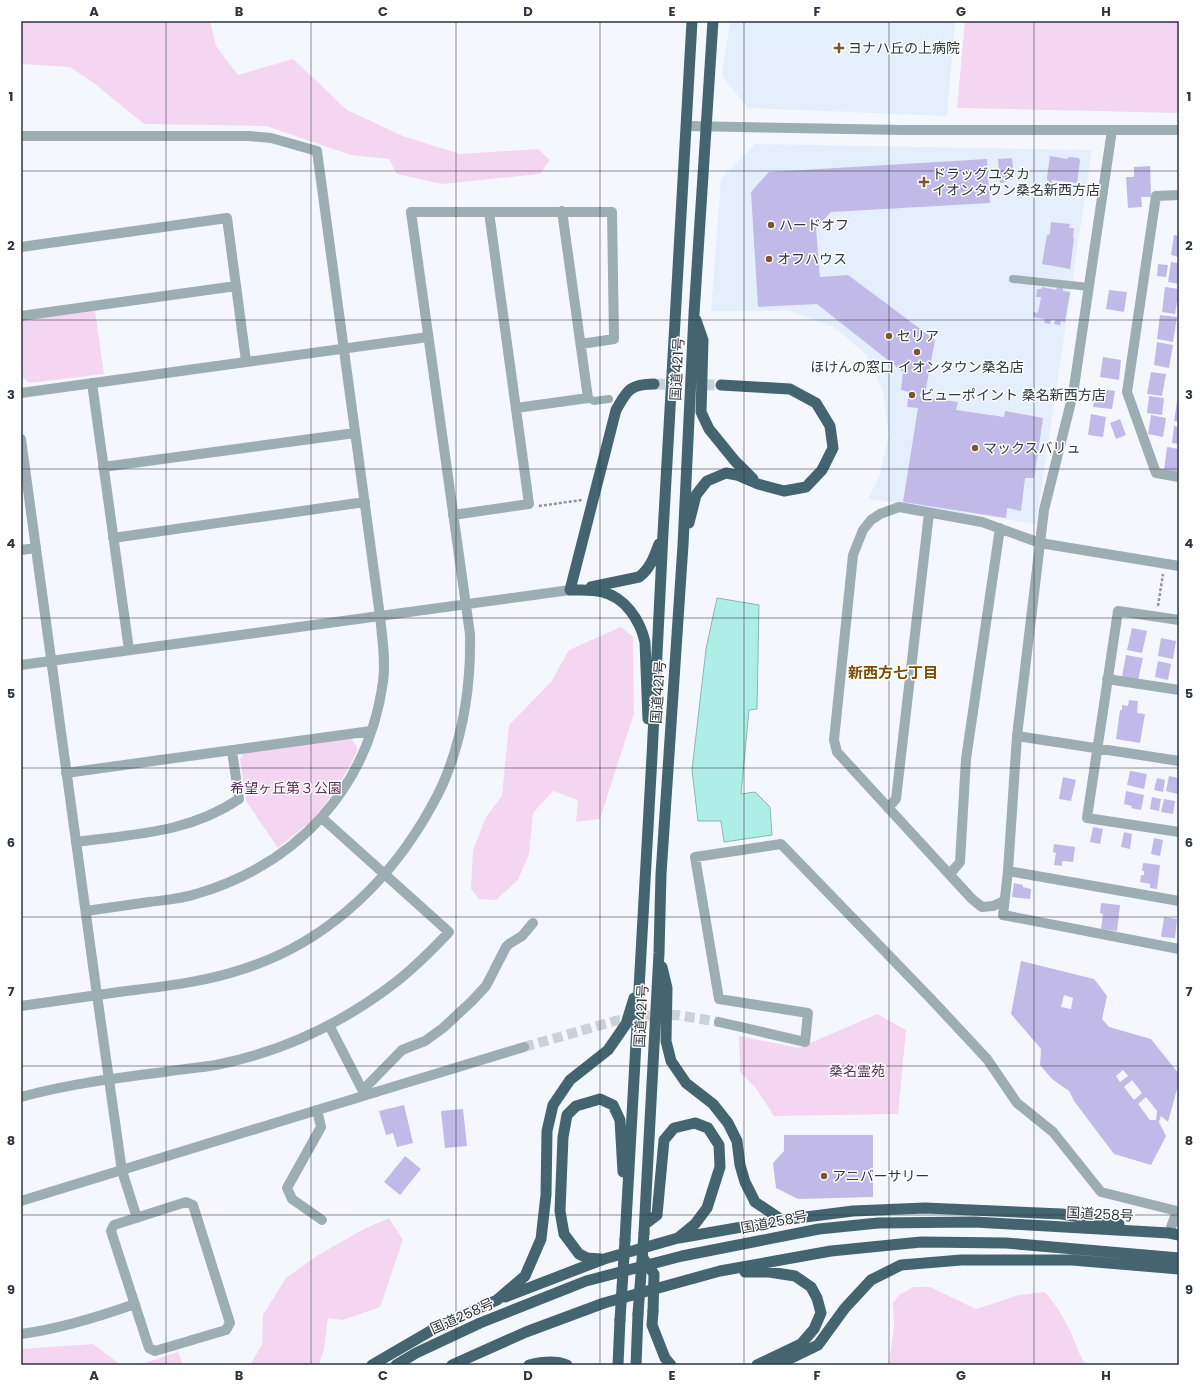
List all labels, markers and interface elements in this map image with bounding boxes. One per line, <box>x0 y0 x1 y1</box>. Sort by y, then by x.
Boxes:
text: A <box>89 2 99 21</box>
text: B <box>235 2 244 21</box>
text: C <box>378 2 388 21</box>
text: D <box>523 2 533 21</box>
text: E <box>668 2 676 21</box>
text: F <box>813 2 821 21</box>
text: G <box>956 2 966 21</box>
text: H <box>1101 2 1111 21</box>
place label: ヨナハ丘の上病院 <box>848 38 960 58</box>
marker: ヨナハ丘の上病院 <box>833 42 845 54</box>
text: 1 <box>9 87 13 106</box>
text: 1 <box>1187 87 1191 106</box>
place label: ドラッグユタカ イオンタウン桑名新西方店 <box>932 164 1100 200</box>
marker: ドラッグユタカ イオンタウン桑名新西方店 <box>919 177 929 187</box>
place label: ハードオフ <box>779 215 849 235</box>
marker: ハードオフ <box>766 220 776 230</box>
text: 2 <box>7 236 15 255</box>
text: 2 <box>1185 236 1193 255</box>
place label: オフハウス <box>777 249 847 269</box>
marker: オフハウス <box>764 254 774 264</box>
place label: セリア <box>897 326 939 346</box>
marker: セリア <box>884 331 894 341</box>
street label: 国道421号 <box>665 337 689 401</box>
marker: ほけんの窓口 イオンタウン桑名店 <box>912 347 922 357</box>
place label: ほけんの窓口 イオンタウン桑名店 <box>810 357 1024 377</box>
text: 3 <box>7 385 15 404</box>
place label: ビューポイント 桑名新西方店 <box>920 385 1106 405</box>
text: 3 <box>1185 385 1193 404</box>
marker: ビューポイント 桑名新西方店 <box>907 390 917 400</box>
place label: マックスバリュ <box>983 438 1081 458</box>
marker: マックスバリュ <box>970 443 980 453</box>
text: 4 <box>7 534 16 553</box>
text: 4 <box>1185 534 1194 553</box>
street label: 国道421号 <box>646 660 670 724</box>
district label: 新西方七丁目 <box>848 662 938 683</box>
text: 5 <box>7 684 15 703</box>
text: 5 <box>1185 684 1193 703</box>
park label: 希望ヶ丘第３公園 <box>230 778 342 798</box>
text: 6 <box>7 833 15 852</box>
text: 6 <box>1185 833 1193 852</box>
text: 7 <box>8 982 15 1001</box>
text: 7 <box>1186 982 1193 1001</box>
street label: 国道421号 <box>629 984 653 1048</box>
park label: 桑名霊苑 <box>829 1061 885 1081</box>
text: 8 <box>7 1131 15 1150</box>
text: 8 <box>1185 1131 1193 1150</box>
place label: アニバーサリー <box>832 1166 929 1186</box>
marker: アニバーサリー <box>819 1171 829 1181</box>
street label: 国道258号 <box>1066 1202 1134 1226</box>
street label: 国道258号 <box>739 1206 809 1238</box>
text: 9 <box>7 1280 15 1299</box>
text: 9 <box>1185 1280 1193 1299</box>
street label: 国道258号 <box>427 1293 497 1339</box>
text: A <box>89 1366 99 1385</box>
text: B <box>235 1366 244 1385</box>
text: C <box>378 1366 388 1385</box>
text: D <box>523 1366 533 1385</box>
text: E <box>668 1366 676 1385</box>
text: F <box>813 1366 821 1385</box>
text: G <box>956 1366 966 1385</box>
text: H <box>1101 1366 1111 1385</box>

